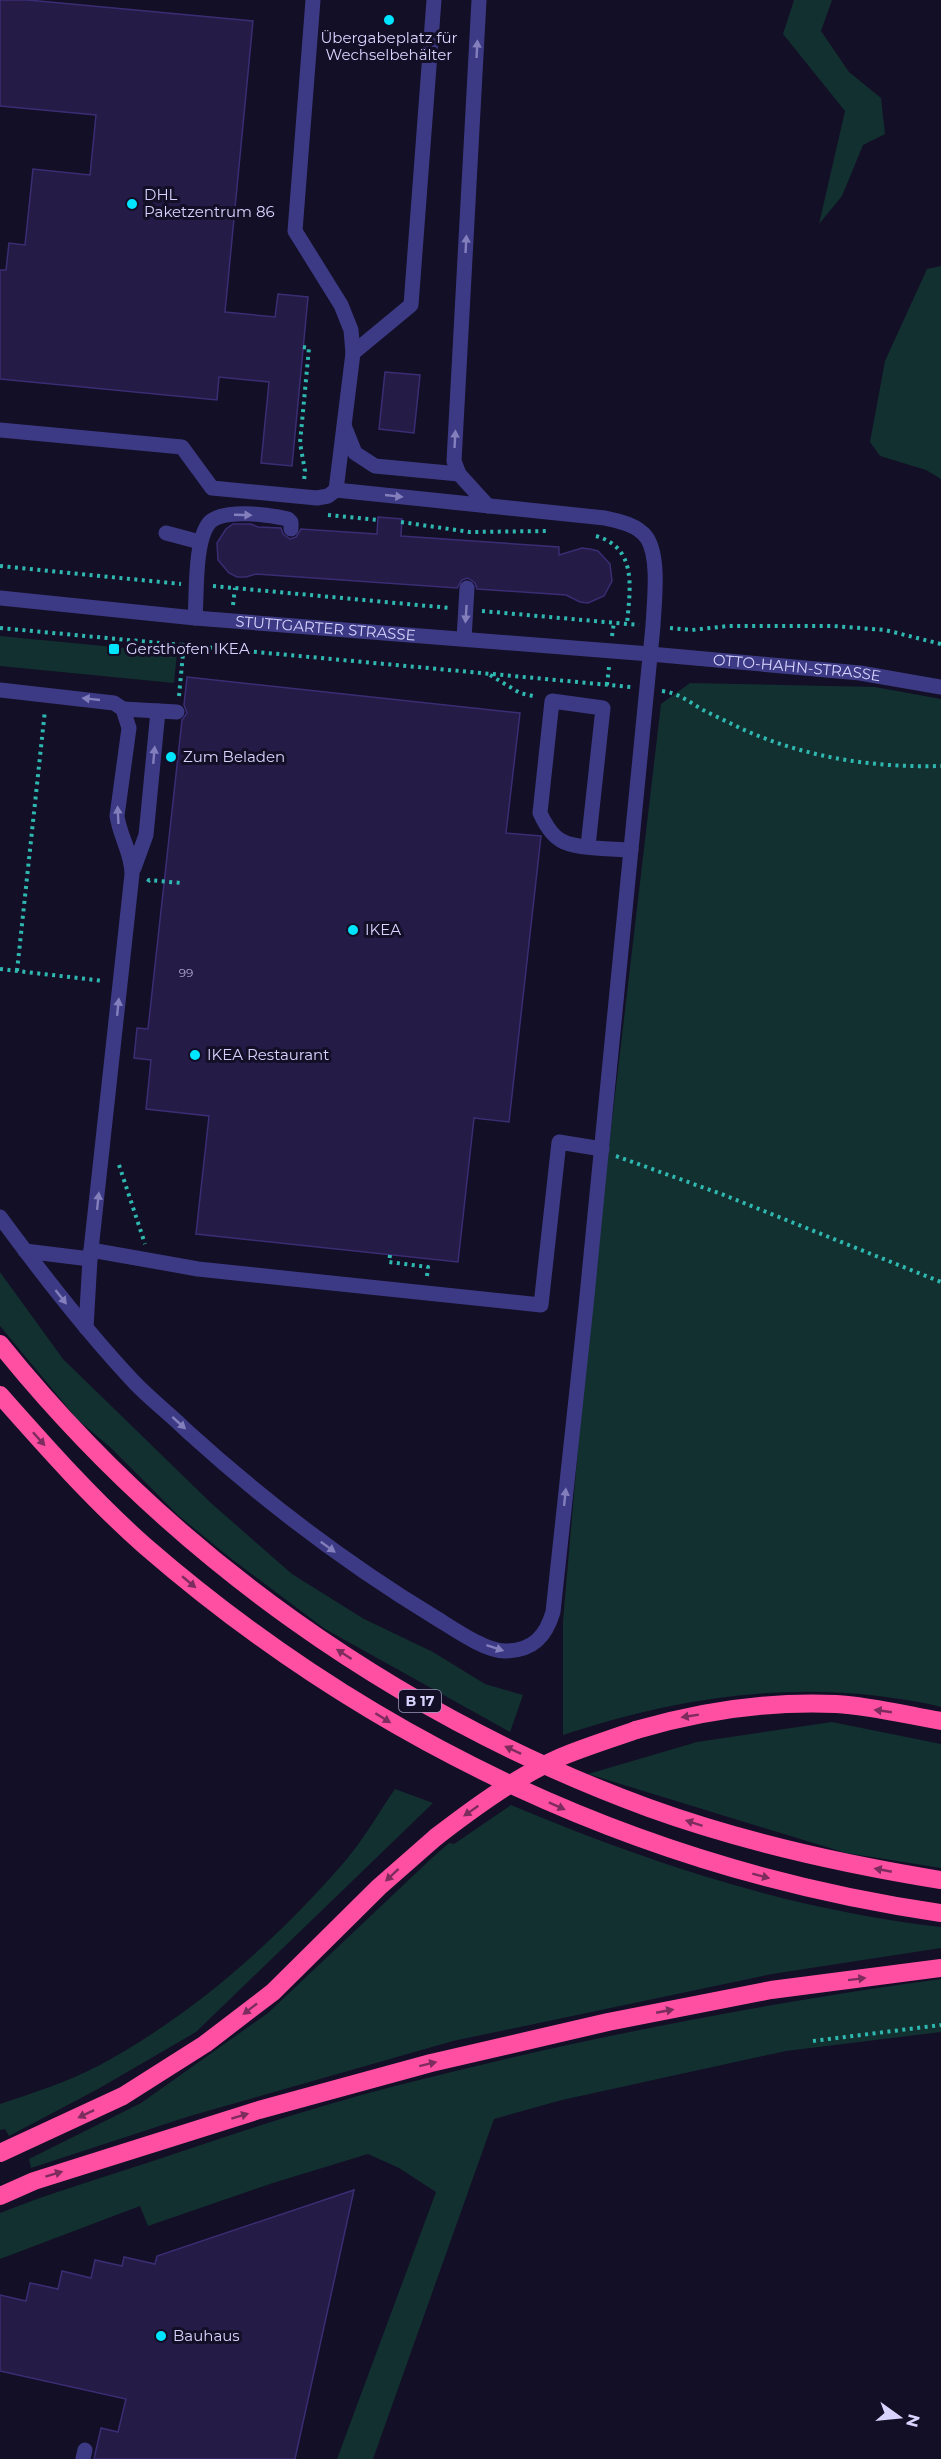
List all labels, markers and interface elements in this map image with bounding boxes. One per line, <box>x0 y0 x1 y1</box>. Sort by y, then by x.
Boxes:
marker: Übergabeplatz für Wechselbehälter <box>382 13 396 27</box>
place label: Übergabeplatz für Wechselbehälter <box>320 28 458 64</box>
one-way arrow <box>472 40 481 59</box>
place label: DHL Paketzentrum 86 <box>144 185 275 221</box>
marker: DHL Paketzentrum 86 <box>125 197 139 211</box>
one-way arrow <box>462 234 471 253</box>
one-way arrow <box>451 429 460 448</box>
one-way arrow <box>385 491 404 501</box>
one-way arrow <box>233 510 252 519</box>
one-way arrow <box>461 604 470 623</box>
street label: STUTTGARTER STRASSE <box>235 611 416 644</box>
place label: Gersthofen IKEA <box>126 639 250 658</box>
marker: Gersthofen IKEA <box>107 642 121 656</box>
street label: OTTO-HAHN-STRASSE <box>712 650 882 685</box>
one-way arrow <box>81 694 100 704</box>
one-way arrow <box>149 746 159 765</box>
place label: Zum Beladen <box>183 747 285 766</box>
marker: Zum Beladen <box>164 750 178 764</box>
one-way arrow <box>114 806 123 825</box>
place label: IKEA <box>365 920 401 939</box>
marker: IKEA <box>346 923 360 937</box>
house number: 99 <box>179 965 193 980</box>
one-way arrow <box>113 997 123 1016</box>
place label: IKEA Restaurant <box>207 1045 329 1064</box>
marker: IKEA Restaurant <box>188 1048 202 1062</box>
one-way arrow <box>93 1191 103 1210</box>
one-way arrow <box>55 1289 68 1305</box>
one-way arrow <box>171 1415 185 1429</box>
one-way arrow <box>32 1431 45 1446</box>
one-way arrow <box>561 1487 570 1506</box>
one-way arrow <box>321 1541 336 1553</box>
one-way arrow <box>181 1576 197 1589</box>
one-way arrow <box>486 1644 504 1653</box>
one-way arrow <box>336 1649 352 1660</box>
road number: B 17 <box>399 1690 441 1712</box>
one-way arrow <box>874 1706 893 1716</box>
one-way arrow <box>680 1712 699 1721</box>
one-way arrow <box>375 1713 392 1723</box>
one-way arrow <box>504 1745 522 1755</box>
one-way arrow <box>548 1801 566 1811</box>
one-way arrow <box>463 1805 479 1816</box>
one-way arrow <box>685 1817 703 1827</box>
one-way arrow <box>874 1865 893 1874</box>
one-way arrow <box>385 1868 399 1882</box>
one-way arrow <box>752 1872 770 1882</box>
one-way arrow <box>848 1974 867 1984</box>
one-way arrow <box>243 2003 258 2015</box>
one-way arrow <box>656 2006 675 2015</box>
one-way arrow <box>419 2058 437 2068</box>
one-way arrow <box>78 2109 95 2118</box>
one-way arrow <box>231 2111 249 2120</box>
one-way arrow <box>45 2169 63 2178</box>
place label: Bauhaus <box>173 2326 240 2345</box>
marker: Bauhaus <box>154 2329 168 2343</box>
north arrow <box>869 2387 929 2447</box>
text: N <box>902 2412 924 2429</box>

